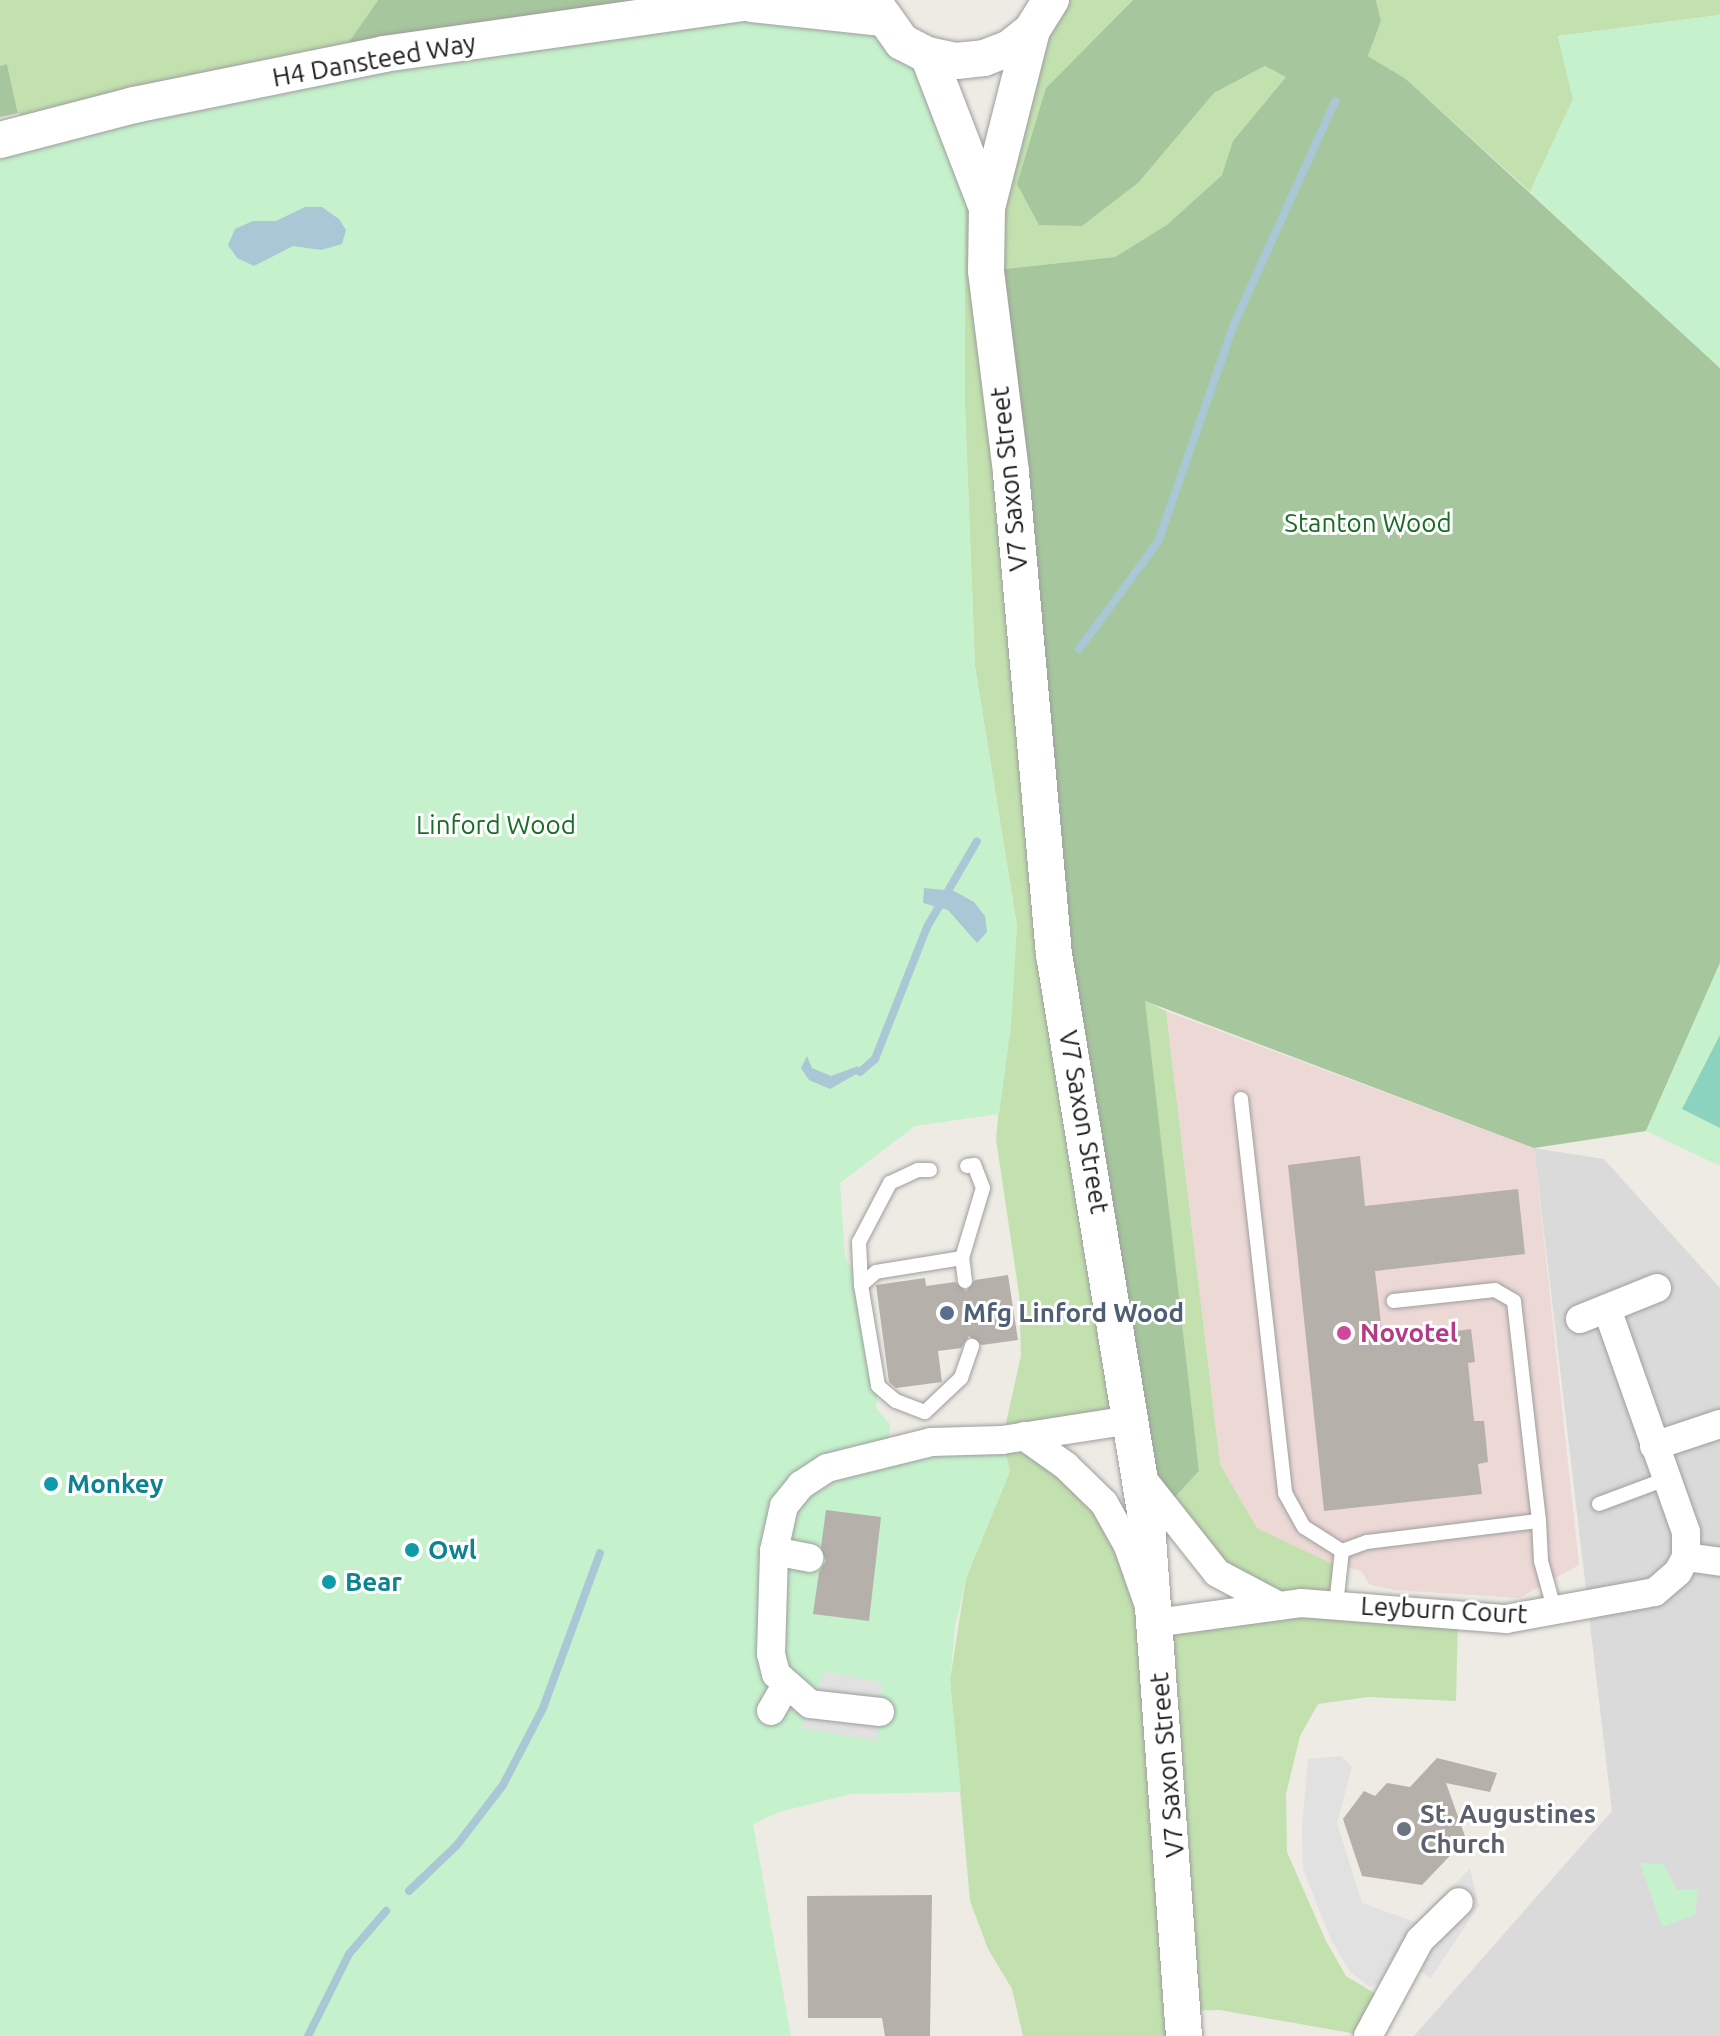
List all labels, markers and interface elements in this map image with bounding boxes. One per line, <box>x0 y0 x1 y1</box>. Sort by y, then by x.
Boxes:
street label: H4 Dansteed Way <box>270 27 478 93</box>
street label: V7 Saxon Street <box>984 385 1034 573</box>
park label: Stanton Wood <box>1284 507 1452 539</box>
park label: Linford Wood <box>416 809 576 841</box>
street label: V7 Saxon Street <box>1053 1028 1115 1216</box>
place label: Mfg Linford Wood <box>963 1297 1184 1329</box>
marker: Mfg Linford Wood <box>938 1304 956 1322</box>
place label: Novotel <box>1360 1317 1458 1349</box>
marker: Novotel <box>1335 1324 1353 1342</box>
place label: Monkey <box>67 1468 164 1500</box>
marker: Monkey <box>42 1475 60 1493</box>
place label: Owl <box>428 1534 477 1566</box>
marker: Owl <box>403 1541 421 1559</box>
place label: Bear <box>345 1566 402 1598</box>
marker: Bear <box>320 1573 338 1591</box>
street label: Leyburn Court <box>1360 1590 1528 1630</box>
street label: V7 Saxon Street <box>1143 1671 1191 1859</box>
place label: St. Augustines Church <box>1420 1798 1596 1860</box>
marker: St. Augustines Church <box>1395 1820 1413 1838</box>

